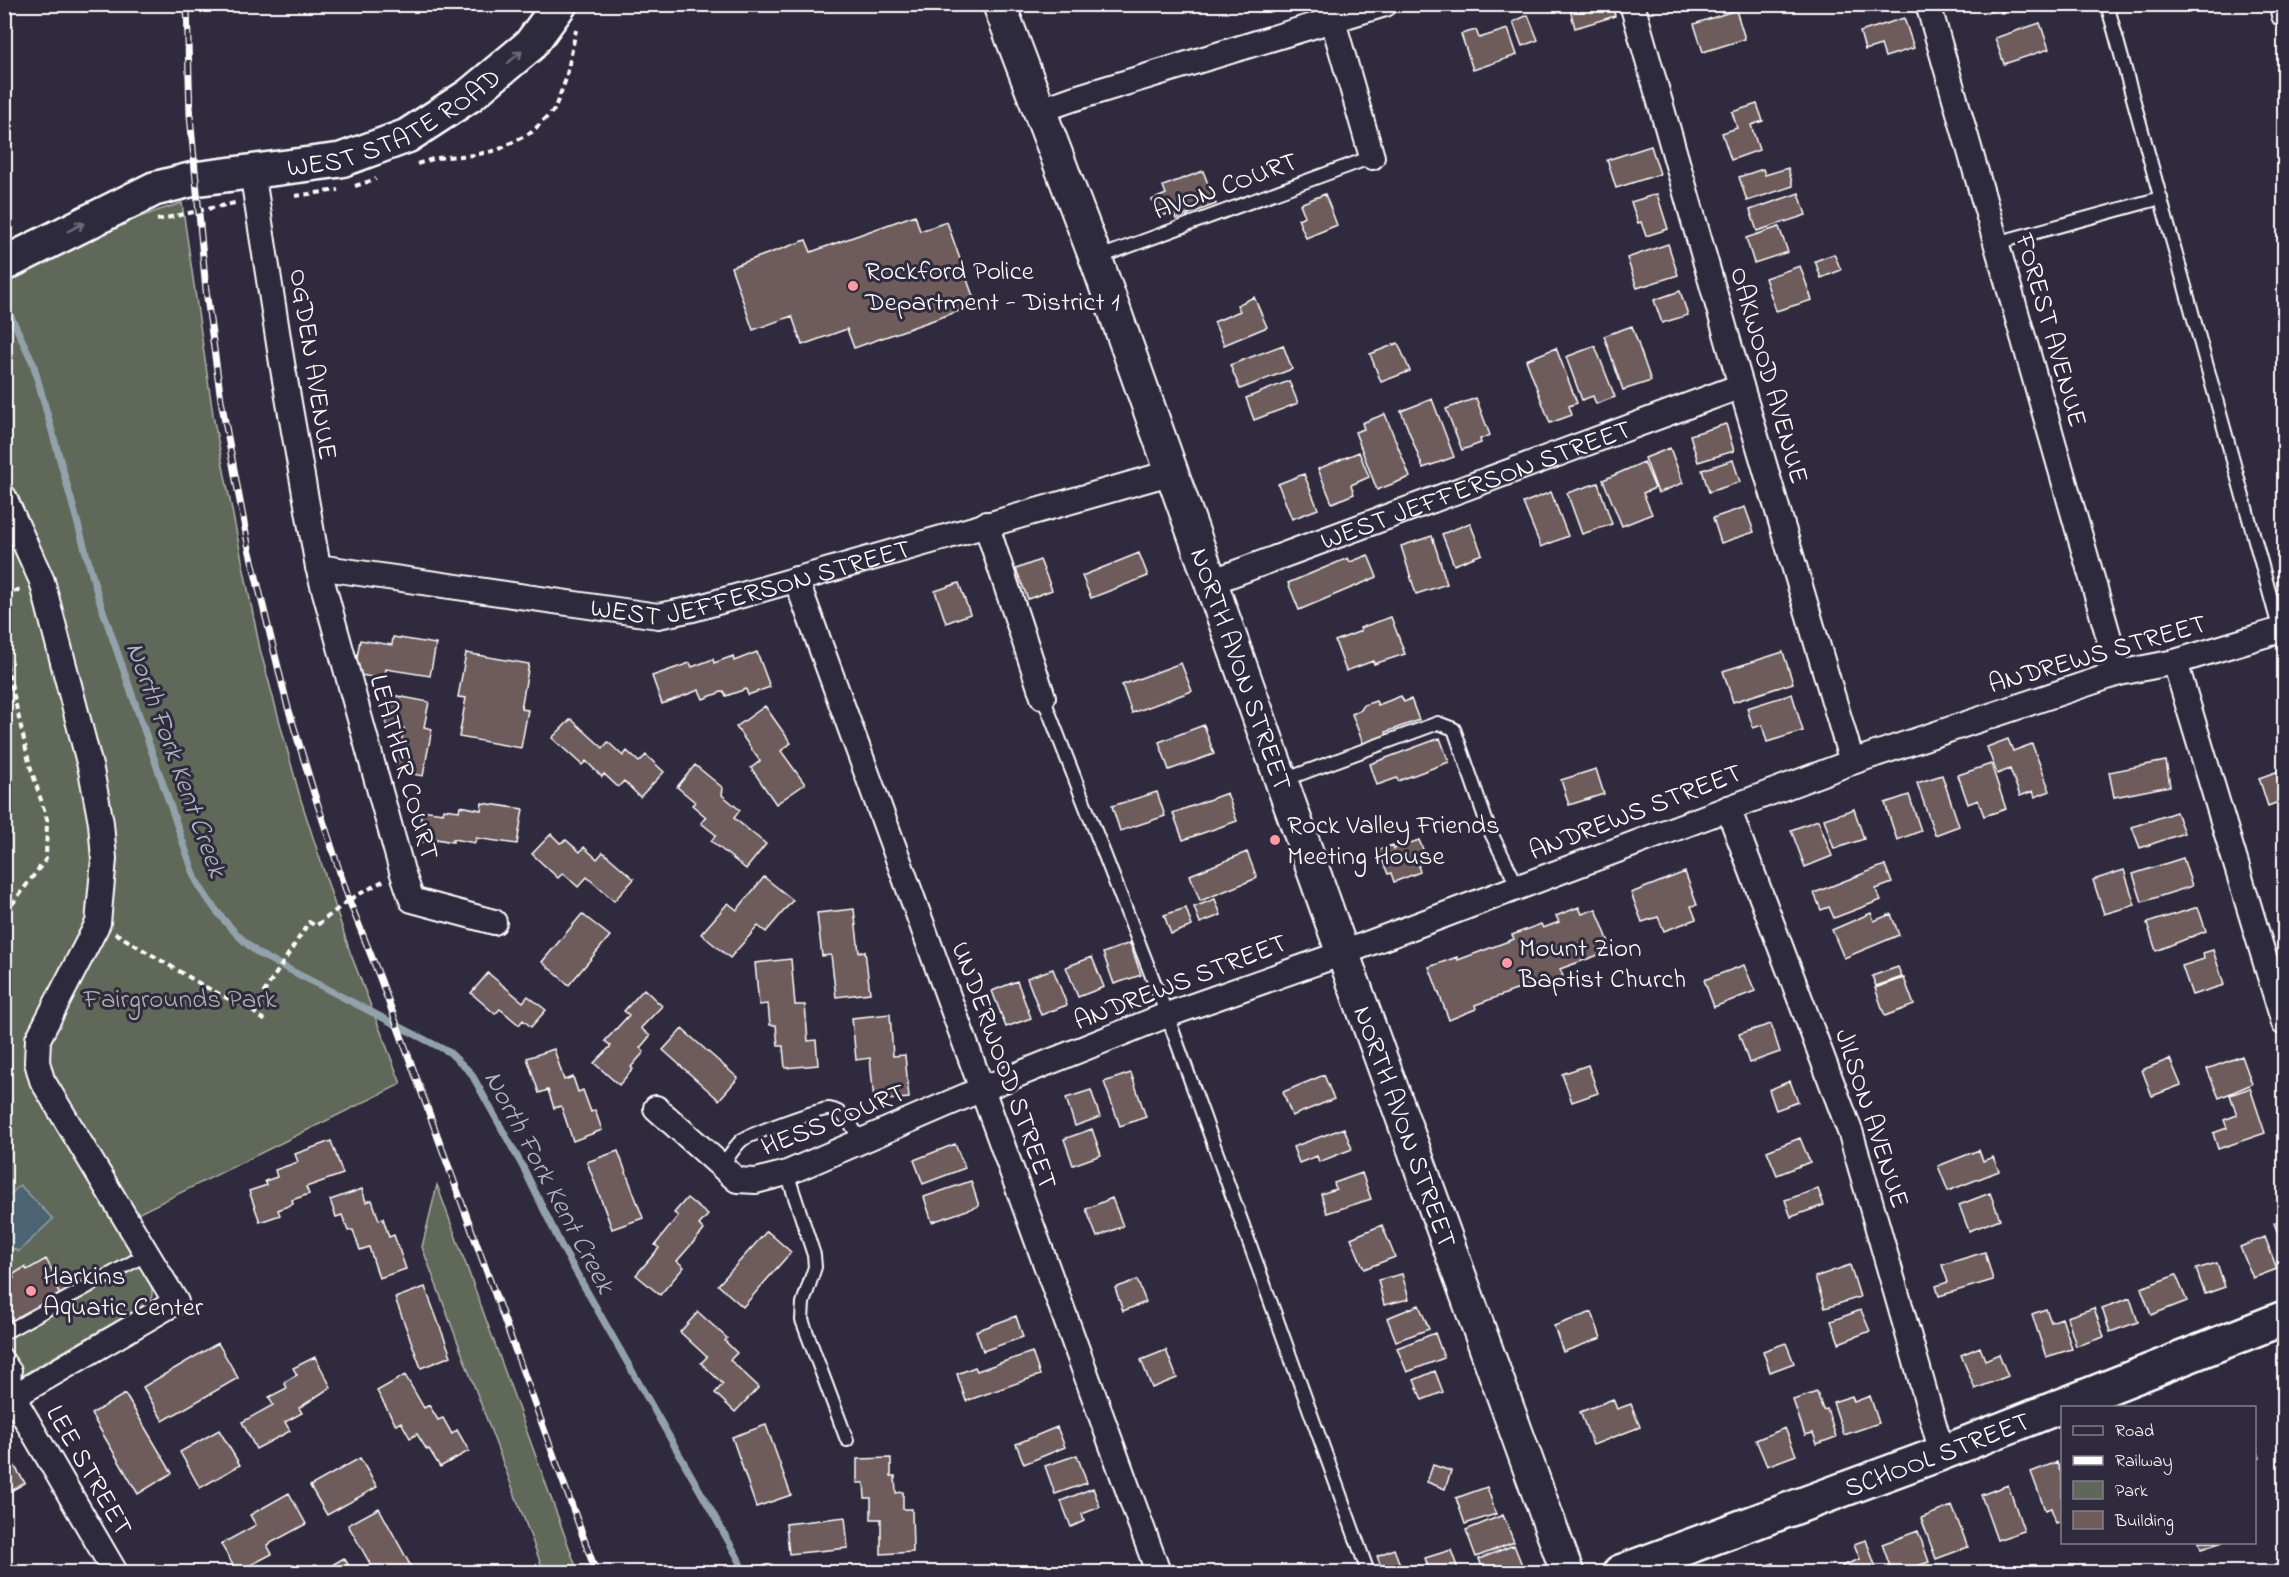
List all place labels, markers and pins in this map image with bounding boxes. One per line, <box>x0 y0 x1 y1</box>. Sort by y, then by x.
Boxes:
place label: Rockford Police Department - District 1 <box>864 253 1120 323</box>
marker: Rockford Police Department - District 1 <box>846 279 860 293</box>
place label: Rock Valley Friends Meeting House <box>1287 807 1500 877</box>
marker: Rock Valley Friends Meeting House <box>1268 833 1282 847</box>
place label: Mount Zion Baptist Church <box>1518 930 1686 1000</box>
marker: Mount Zion Baptist Church <box>1500 956 1514 970</box>
place label: Harkins Aquatic Center <box>43 1258 204 1328</box>
marker: Harkins Aquatic Center <box>24 1284 38 1298</box>

